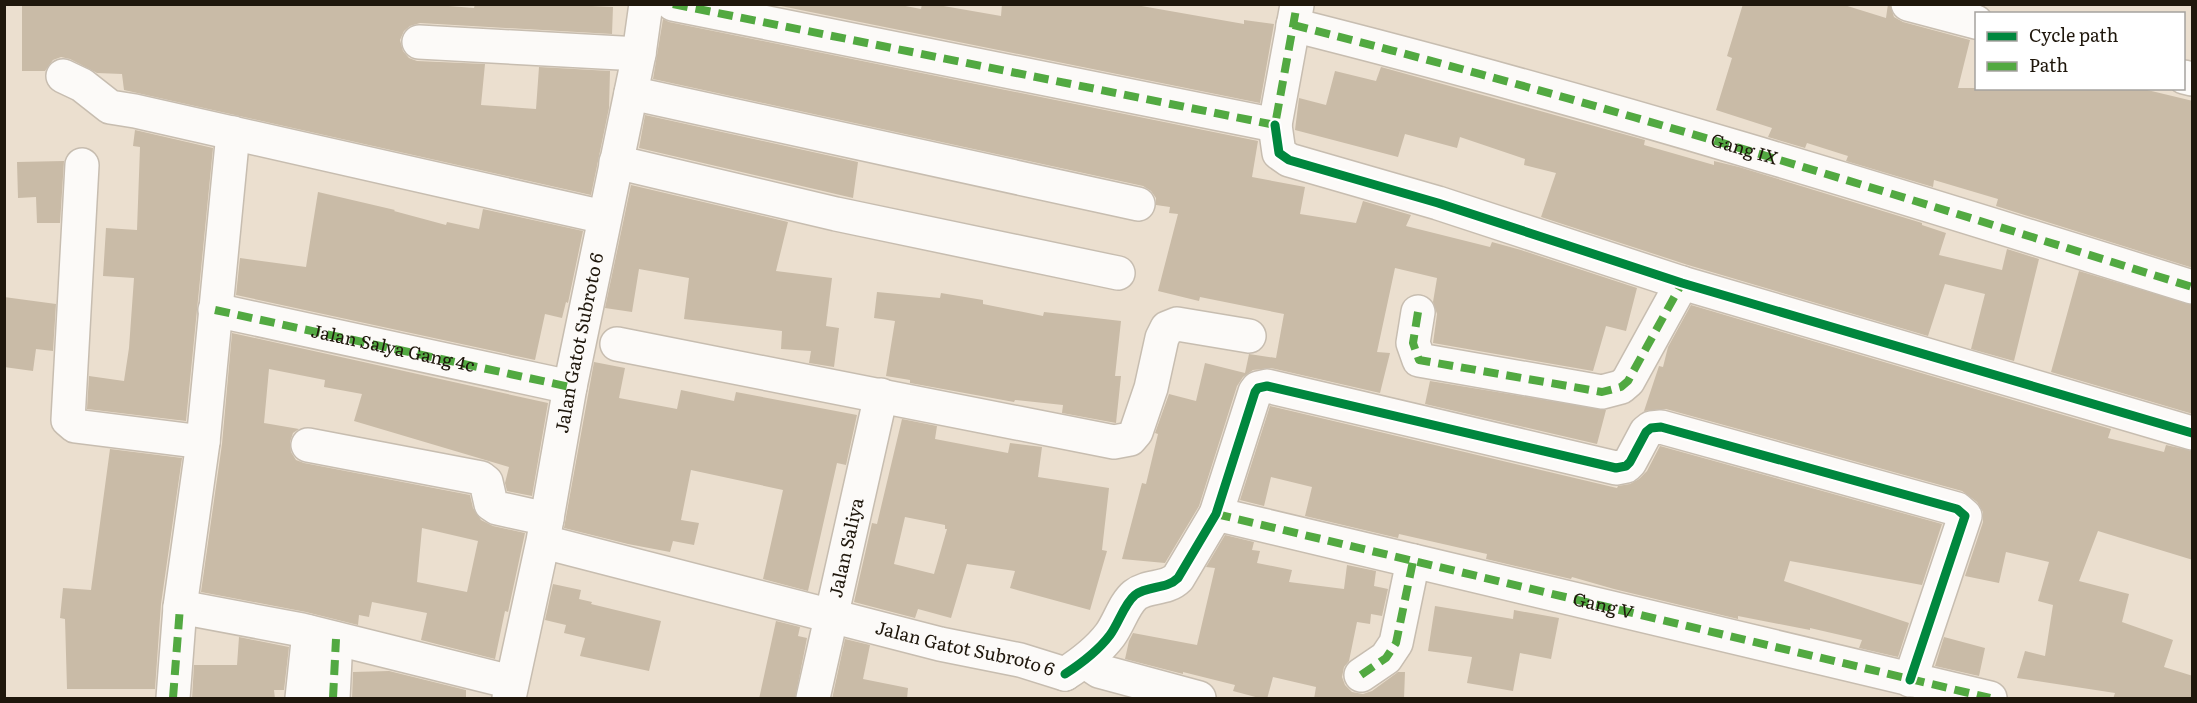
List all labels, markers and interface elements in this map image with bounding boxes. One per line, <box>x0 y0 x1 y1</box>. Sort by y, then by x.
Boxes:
legend <box>1975 12 2185 90</box>
text: Cycle path <box>2029 21 2118 48</box>
text: Path <box>2029 51 2068 78</box>
street label: Gang IX <box>1708 125 1782 171</box>
street label: Jalan Gatot Subroto 6 <box>547 250 610 435</box>
street label: Jalan Salya Gang 4c <box>309 316 478 378</box>
street label: Jalan Saliya <box>821 495 870 600</box>
street label: Gang V <box>1570 584 1637 625</box>
street label: Jalan Gatot Subroto 6 <box>873 613 1059 682</box>

